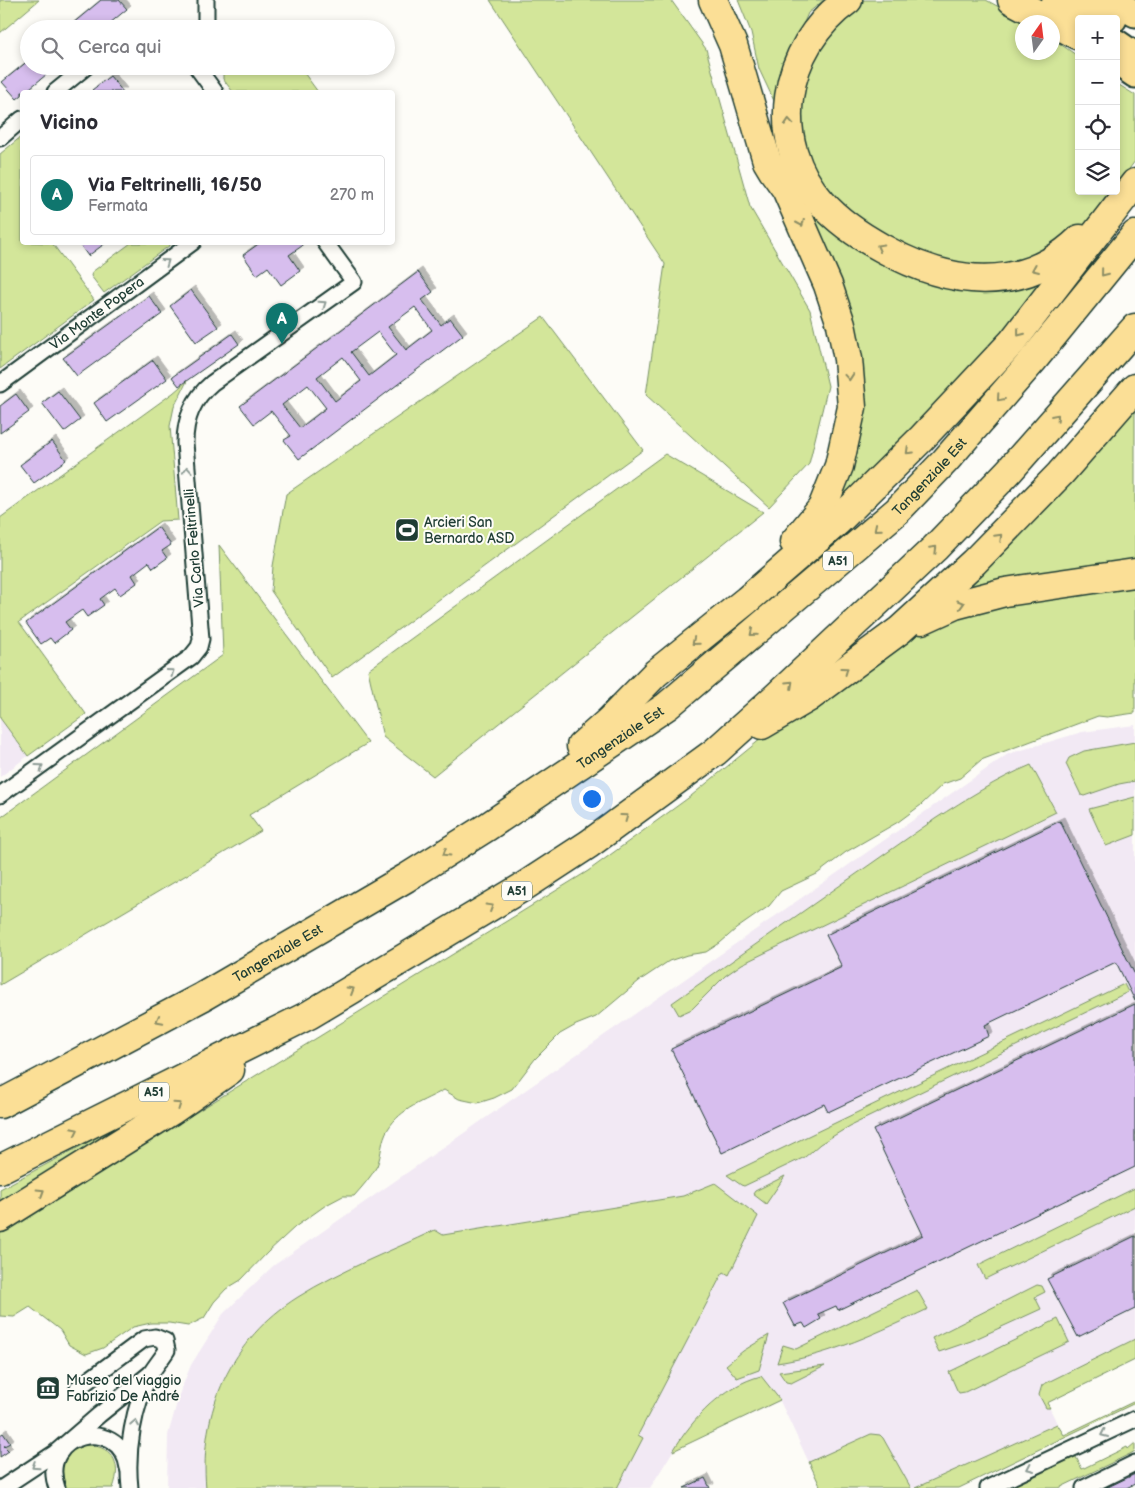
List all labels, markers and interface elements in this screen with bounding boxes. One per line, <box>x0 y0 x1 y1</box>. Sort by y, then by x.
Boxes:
north arrow <box>1015 15 1060 60</box>
map controls <box>1075 15 1120 195</box>
button: + <box>1075 15 1120 60</box>
search box <box>20 20 395 75</box>
icon: search <box>38 34 66 62</box>
text: Cerca qui <box>78 36 161 59</box>
button: − <box>1075 60 1120 105</box>
button: locate <box>1075 105 1120 150</box>
text: Vicino <box>40 110 98 135</box>
one-way arrow <box>784 117 795 125</box>
button: layers <box>1075 150 1120 195</box>
text: Via Feltrinelli, 16/50 <box>88 174 262 197</box>
text: A <box>52 186 62 205</box>
text: 270 m <box>330 186 374 205</box>
text: Fermata <box>88 197 148 216</box>
one-way arrow <box>795 218 806 227</box>
one-way arrow <box>877 243 886 253</box>
one-way arrow <box>160 259 170 268</box>
one-way arrow <box>1031 263 1040 273</box>
one-way arrow <box>1102 267 1110 276</box>
street label: Via Monte Popera <box>46 273 147 353</box>
one-way arrow <box>317 301 327 310</box>
pin: A <box>266 303 298 344</box>
one-way arrow <box>1017 327 1026 337</box>
one-way arrow <box>844 373 855 381</box>
one-way arrow <box>997 392 1006 401</box>
one-way arrow <box>1051 413 1060 422</box>
street label: Tangenziale Est <box>889 434 970 519</box>
one-way arrow <box>906 446 915 455</box>
one-way arrow <box>182 466 193 474</box>
street label: Via Carlo Feltrinelli <box>180 488 208 608</box>
place label: Arcieri San Bernardo ASD <box>424 514 515 547</box>
sports icon: Arcieri San Bernardo ASD <box>394 517 420 543</box>
one-way arrow <box>873 523 882 532</box>
one-way arrow <box>993 533 1002 542</box>
one-way arrow <box>928 545 937 554</box>
road number: A51 <box>823 552 853 570</box>
one-way arrow <box>956 599 965 609</box>
one-way arrow <box>749 627 758 636</box>
one-way arrow <box>692 636 701 645</box>
one-way arrow <box>839 668 848 676</box>
one-way arrow <box>165 669 174 677</box>
one-way arrow <box>784 681 793 690</box>
street label: Tangenziale Est <box>574 702 667 773</box>
one-way arrow <box>34 764 43 773</box>
your location <box>579 786 605 812</box>
one-way arrow <box>619 815 628 823</box>
one-way arrow <box>443 847 452 856</box>
road number: A51 <box>502 881 532 900</box>
one-way arrow <box>485 904 494 914</box>
street label: Tangenziale Est <box>230 920 326 986</box>
one-way arrow <box>345 987 354 997</box>
one-way arrow <box>155 1014 164 1024</box>
road number: A51 <box>139 1082 169 1102</box>
one-way arrow <box>173 1102 182 1111</box>
one-way arrow <box>70 1127 79 1137</box>
one-way arrow <box>36 1189 45 1199</box>
place label: Museo del viaggio Fabrizio De André <box>66 1372 181 1405</box>
museum icon: Museo del viaggio Fabrizio De André <box>35 1375 61 1401</box>
one-way arrow <box>129 1418 139 1427</box>
one-way arrow <box>1100 1428 1109 1438</box>
one-way arrow <box>32 1460 41 1470</box>
one-way arrow <box>1026 1462 1035 1472</box>

